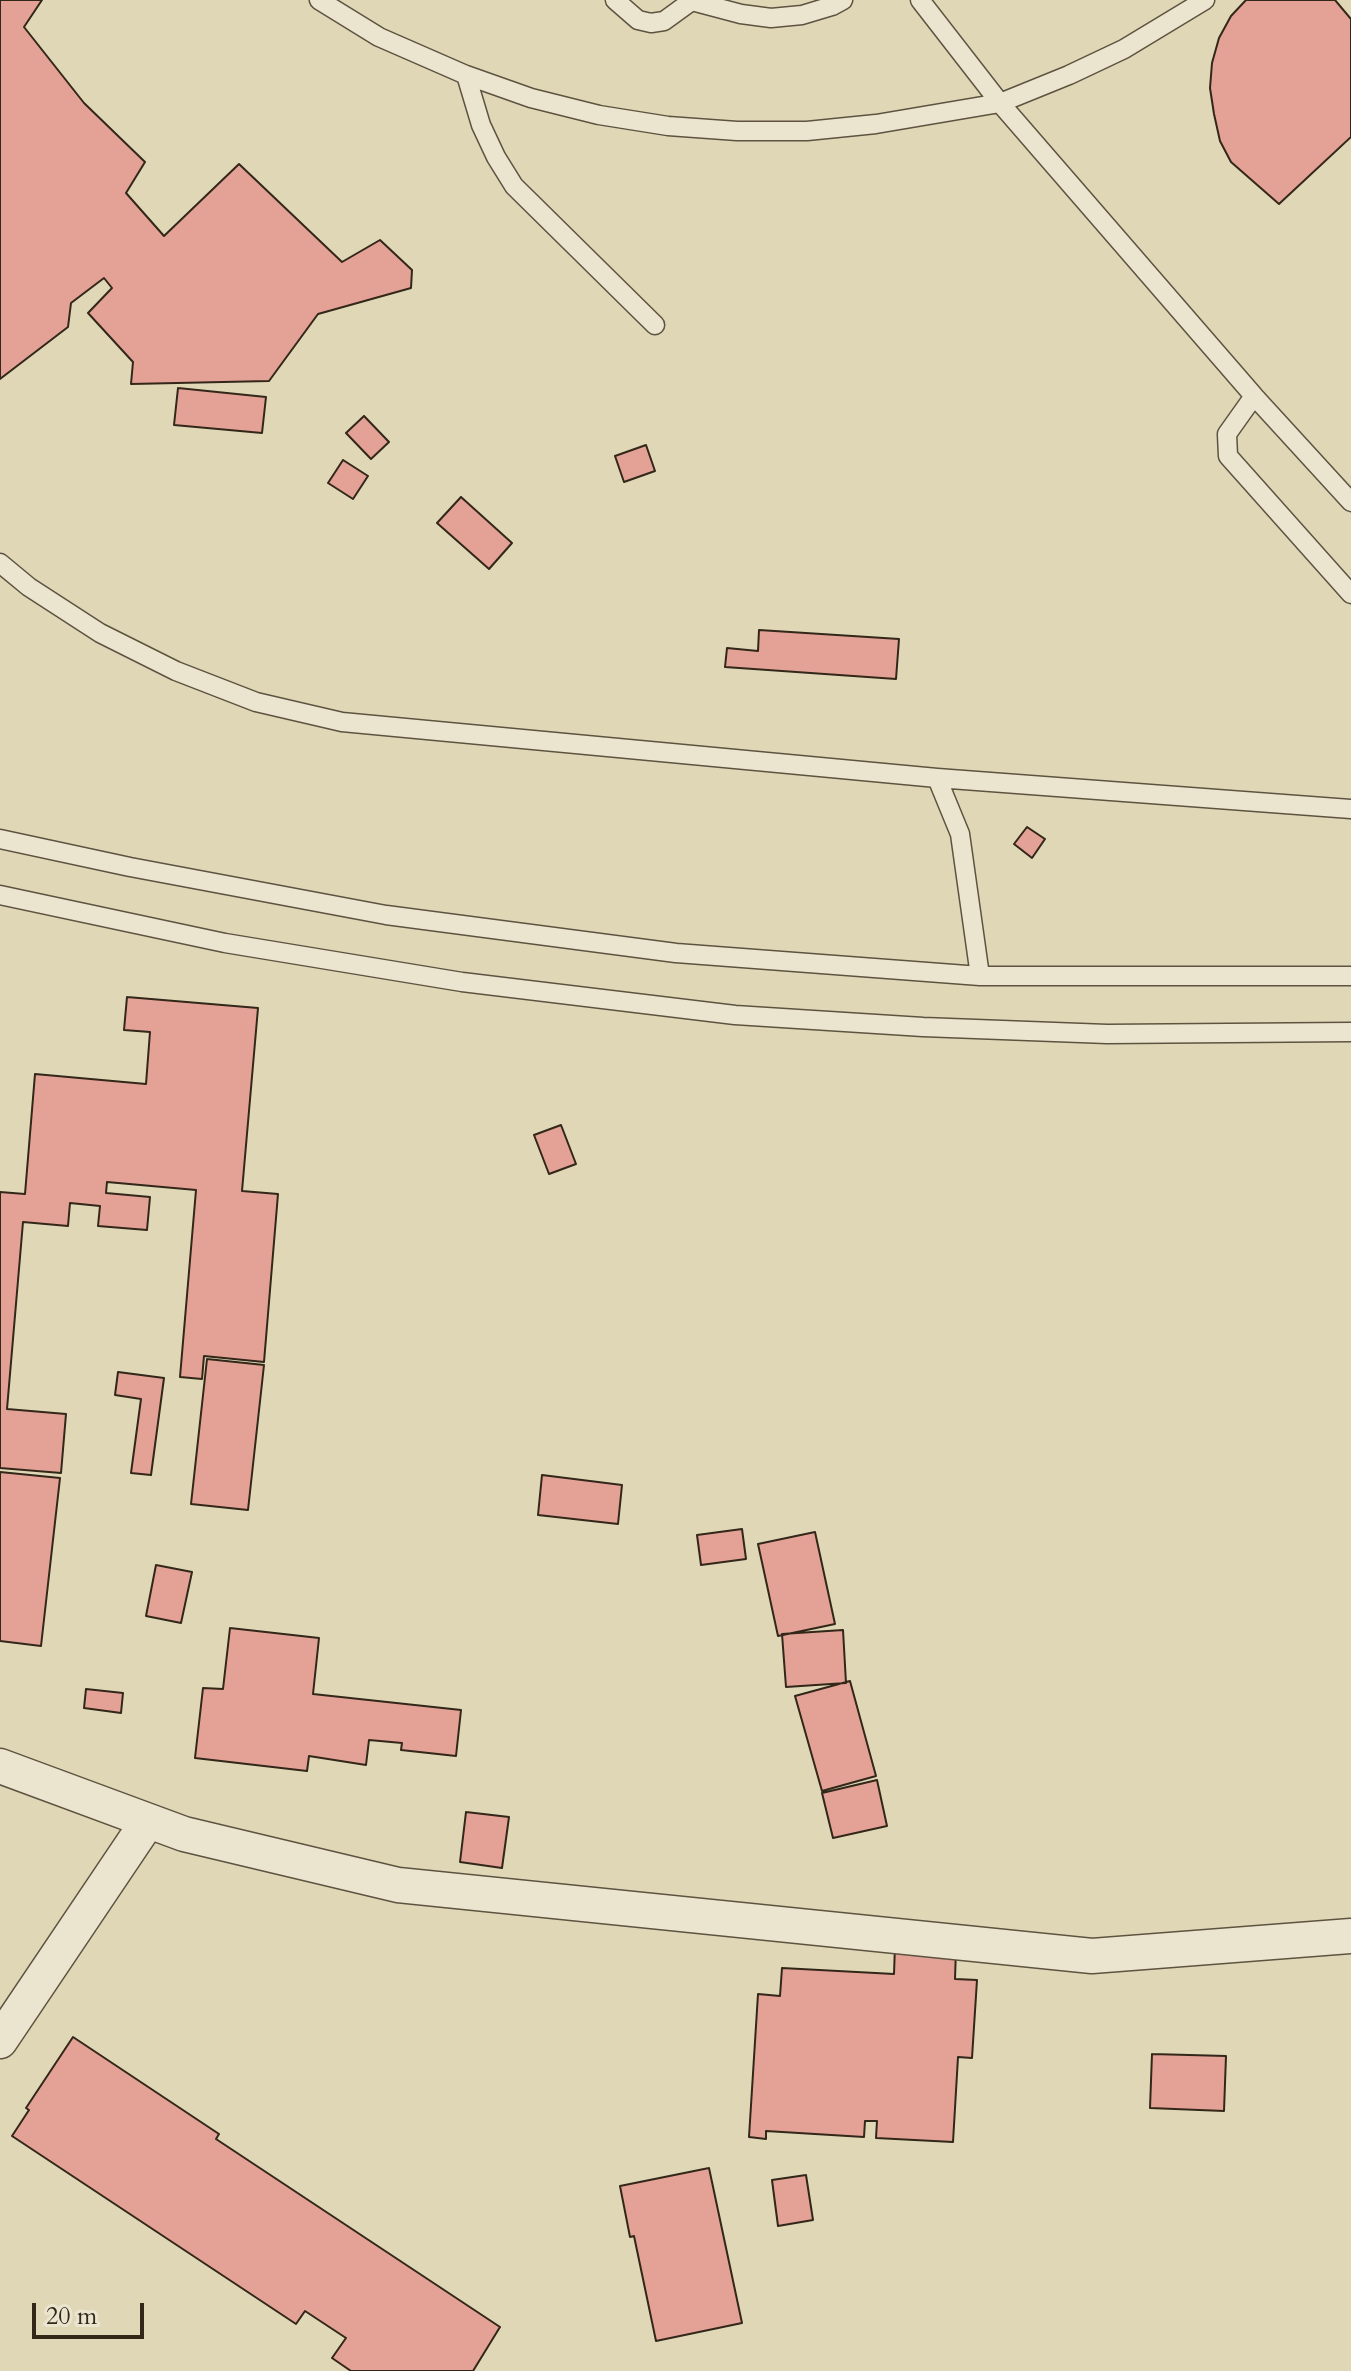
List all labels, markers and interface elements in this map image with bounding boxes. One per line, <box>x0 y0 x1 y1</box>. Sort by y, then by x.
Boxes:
scale bar <box>36 2287 148 2337</box>
text: 20 m <box>46 2300 97 2333</box>

